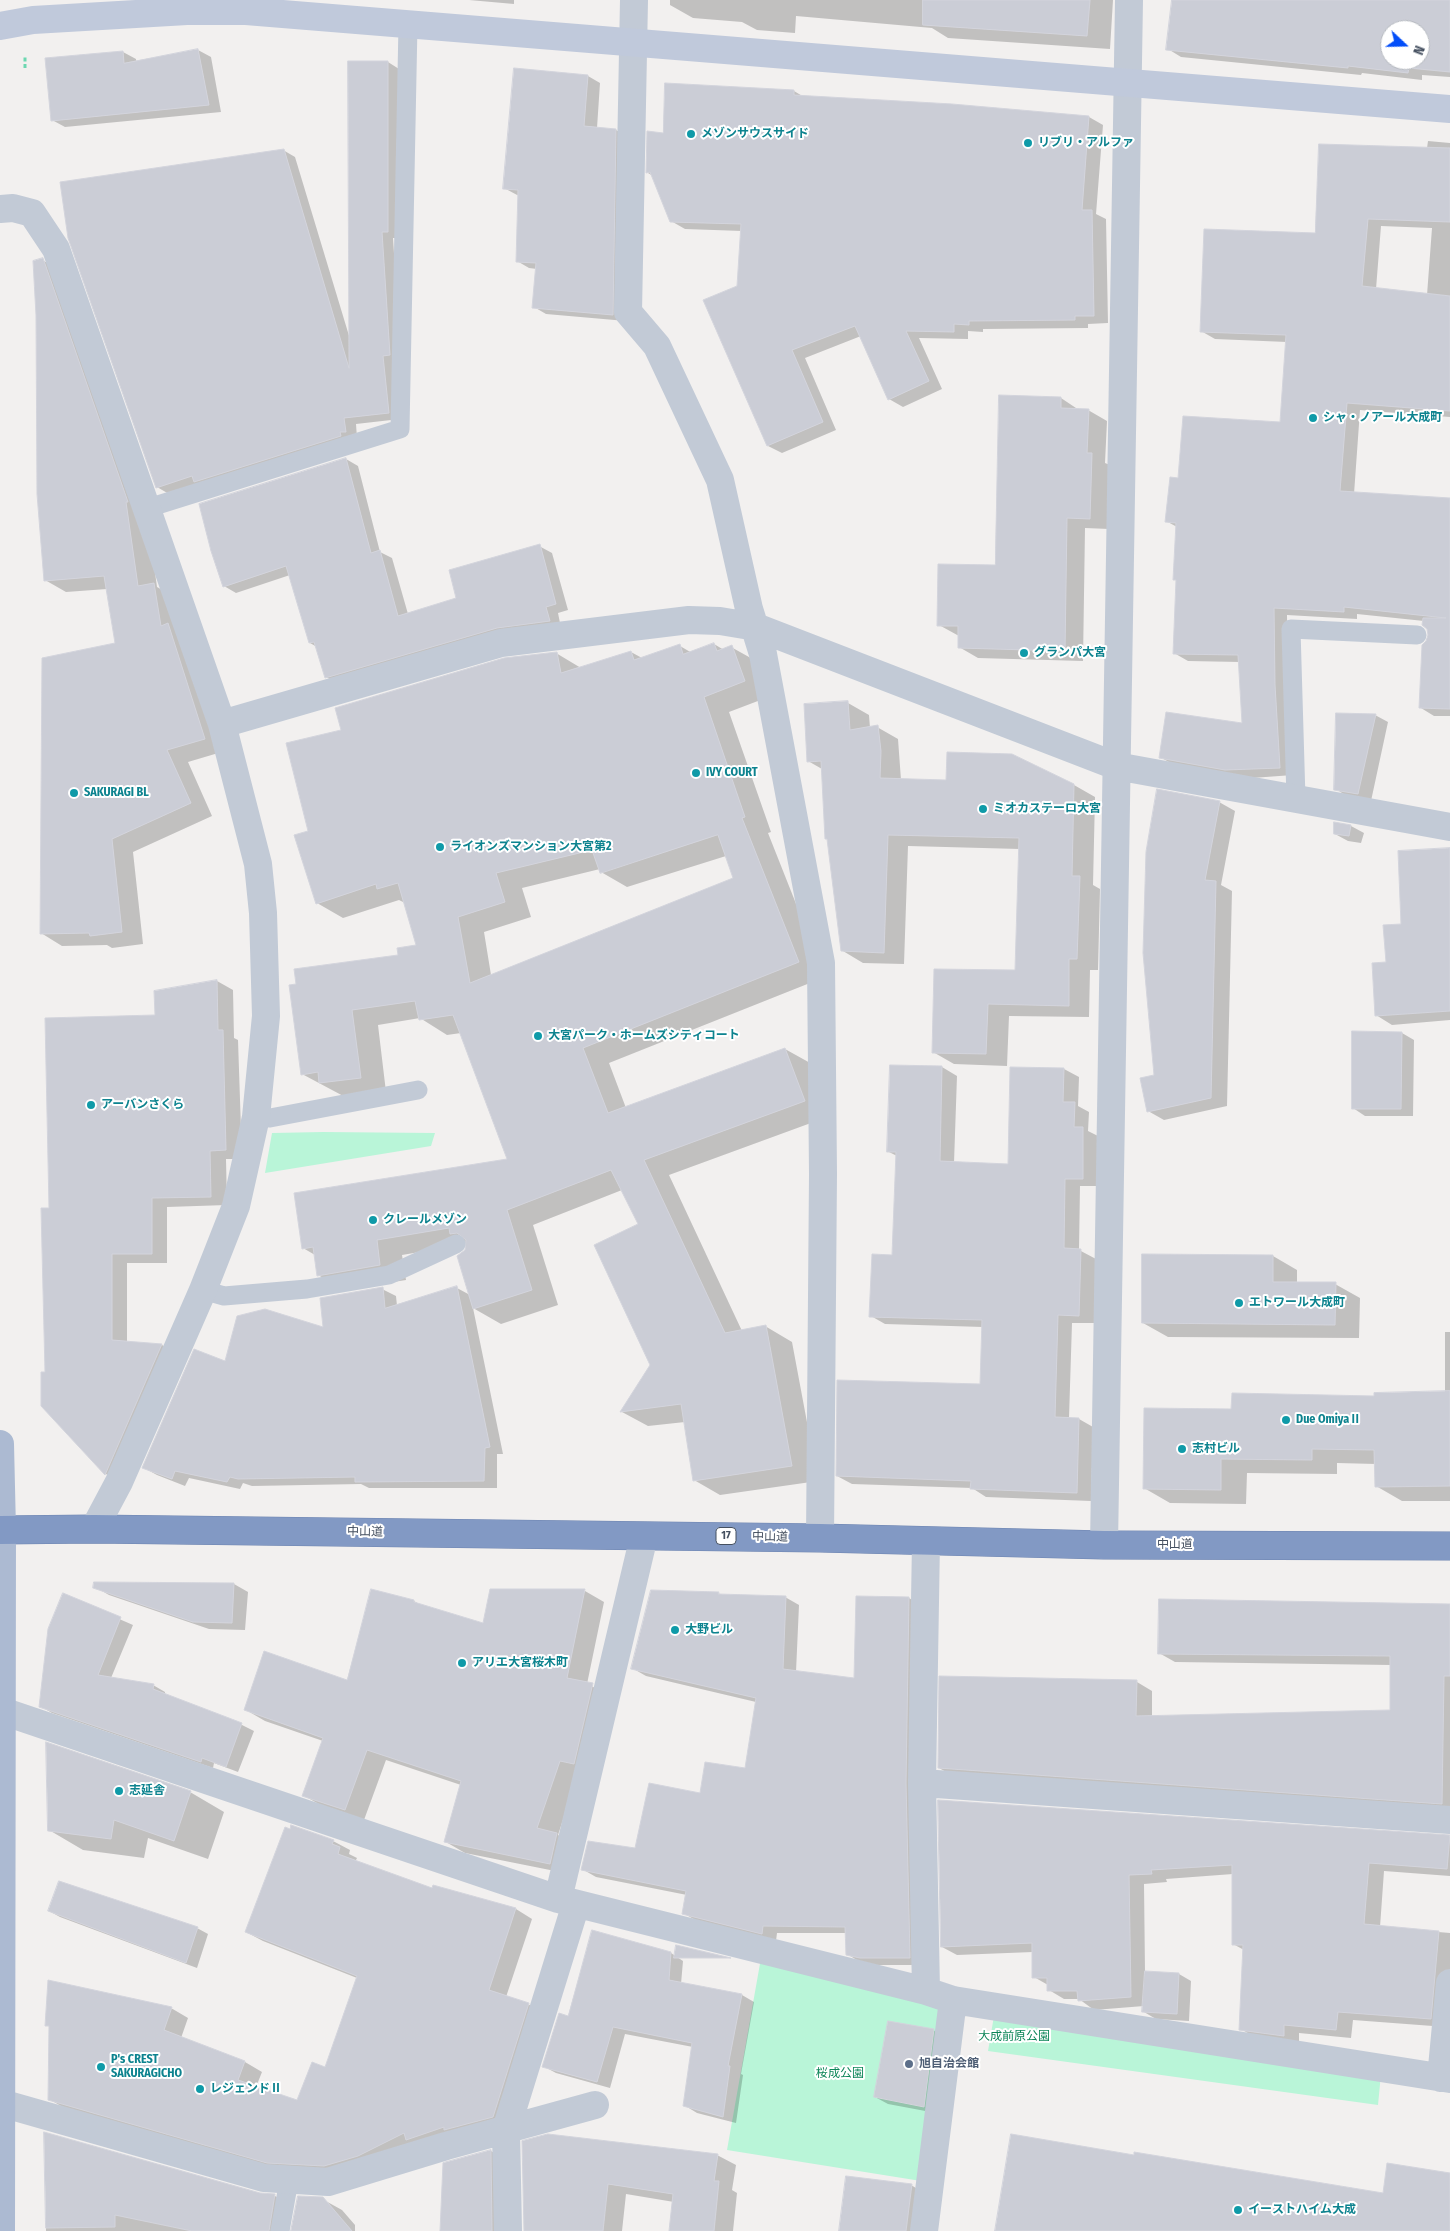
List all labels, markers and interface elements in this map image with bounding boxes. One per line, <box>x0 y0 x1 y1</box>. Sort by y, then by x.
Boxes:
north arrow <box>1380 20 1430 70</box>
text: N <box>1409 43 1428 57</box>
place label: メゾンサウスサイド <box>701 127 809 141</box>
marker: メゾンサウスサイド <box>685 128 697 140</box>
place label: リブリ・アルファ <box>1038 136 1134 150</box>
marker: リブリ・アルファ <box>1022 137 1034 149</box>
place label: シャ・ノアール大成町 <box>1323 411 1442 425</box>
marker: シャ・ノアール大成町 <box>1307 412 1319 424</box>
place label: グランパ大宮 <box>1034 646 1106 660</box>
marker: グランパ大宮 <box>1018 647 1030 659</box>
place label: IVY COURT <box>706 766 758 780</box>
marker: IVY COURT <box>690 767 702 779</box>
place label: SAKURAGI BL <box>84 786 149 800</box>
marker: SAKURAGI BL <box>68 787 80 799</box>
place label: ミオカステーロ大宮 <box>993 802 1101 816</box>
marker: ミオカステーロ大宮 <box>977 803 989 815</box>
place label: ライオンズマンション大宮第2 <box>450 840 612 854</box>
marker: ライオンズマンション大宮第2 <box>434 841 446 853</box>
place label: 大宮パーク・ホームズシティコート <box>548 1029 740 1043</box>
marker: 大宮パーク・ホームズシティコート <box>532 1030 544 1042</box>
place label: アーバンさくら <box>101 1098 184 1112</box>
marker: アーバンさくら <box>85 1099 97 1111</box>
place label: クレールメゾン <box>383 1213 467 1227</box>
marker: クレールメゾン <box>367 1214 379 1226</box>
place label: エトワール大成町 <box>1249 1296 1345 1310</box>
marker: エトワール大成町 <box>1233 1297 1245 1309</box>
place label: Due OmiyaⅡ <box>1296 1413 1361 1427</box>
marker: Due OmiyaⅡ <box>1280 1414 1292 1426</box>
place label: 志村ビル <box>1192 1442 1240 1456</box>
marker: 志村ビル <box>1176 1443 1188 1455</box>
street label: 中山道 <box>347 1524 383 1540</box>
road number: 17 <box>716 1528 736 1544</box>
street label: 中山道 <box>752 1529 788 1545</box>
street label: 中山道 <box>1157 1538 1193 1552</box>
place label: 大野ビル <box>685 1623 733 1637</box>
marker: 大野ビル <box>669 1624 681 1636</box>
place label: アリエ大宮桜木町 <box>472 1656 568 1670</box>
marker: アリエ大宮桜木町 <box>456 1657 468 1669</box>
place label: 志延舎 <box>129 1784 165 1798</box>
marker: 志延舎 <box>113 1785 125 1797</box>
park label: 大成前原公園 <box>978 2030 1050 2044</box>
place label: P's CREST SAKURAGICHO <box>111 2053 182 2081</box>
place label: 旭自治会館 <box>919 2057 979 2071</box>
marker: 旭自治会館 <box>903 2058 915 2070</box>
marker: P's CREST SAKURAGICHO <box>95 2061 107 2073</box>
park label: 桜成公園 <box>816 2067 864 2081</box>
place label: レジェンドⅡ <box>210 2082 282 2096</box>
marker: レジェンドⅡ <box>194 2083 206 2095</box>
place label: イーストハイム大成 <box>1248 2203 1356 2217</box>
marker: イーストハイム大成 <box>1232 2204 1244 2216</box>

